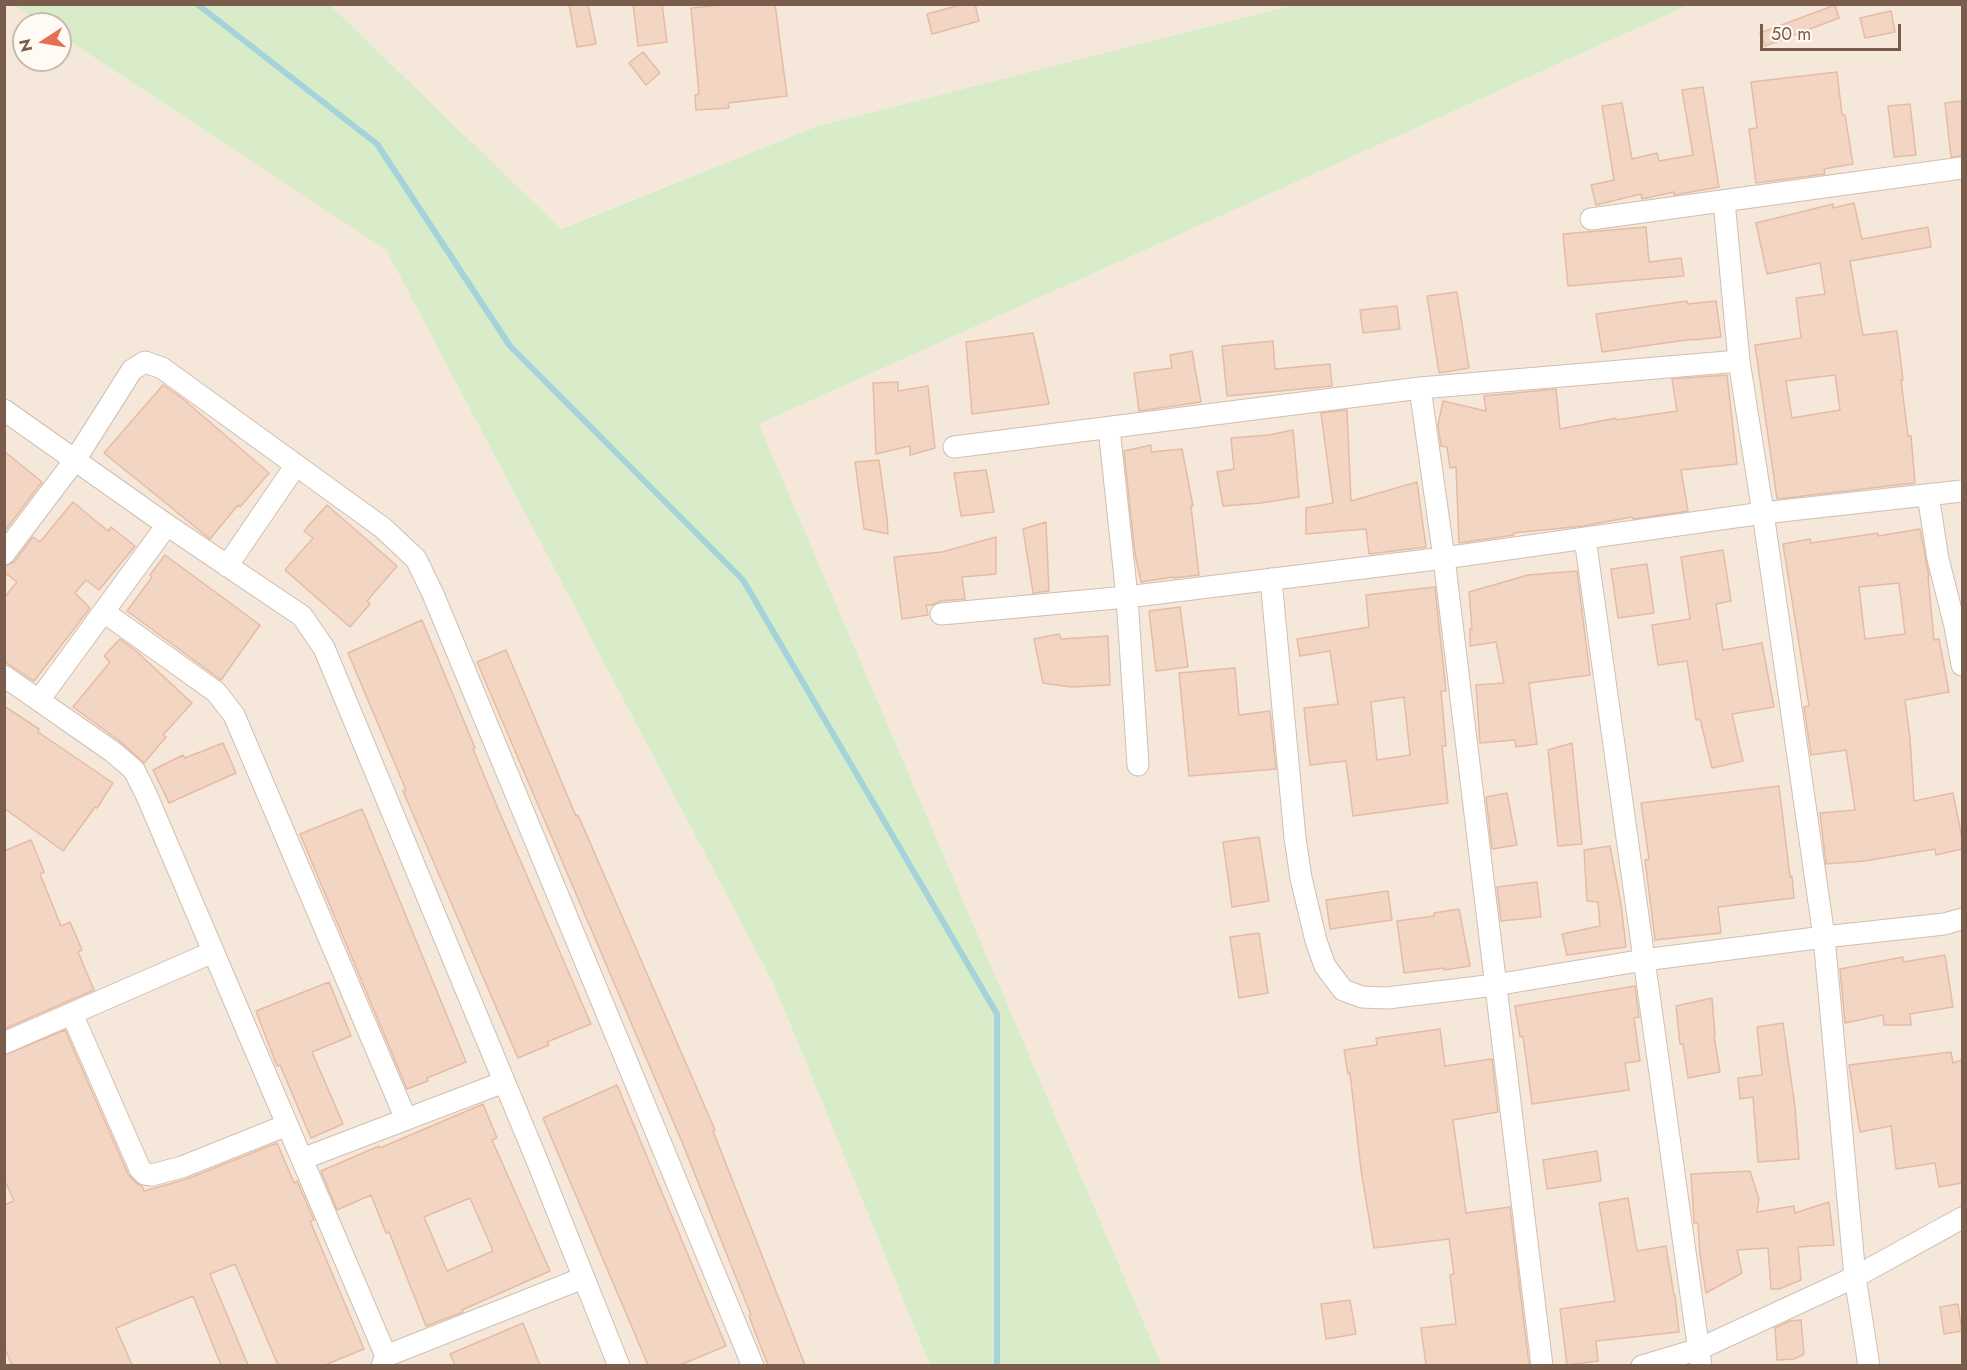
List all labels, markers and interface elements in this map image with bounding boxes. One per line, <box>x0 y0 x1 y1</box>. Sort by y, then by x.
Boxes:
north arrow <box>12 12 72 72</box>
scale bar <box>1763 12 1904 50</box>
text: 50 m <box>1771 21 1811 47</box>
text: N <box>13 37 38 54</box>

